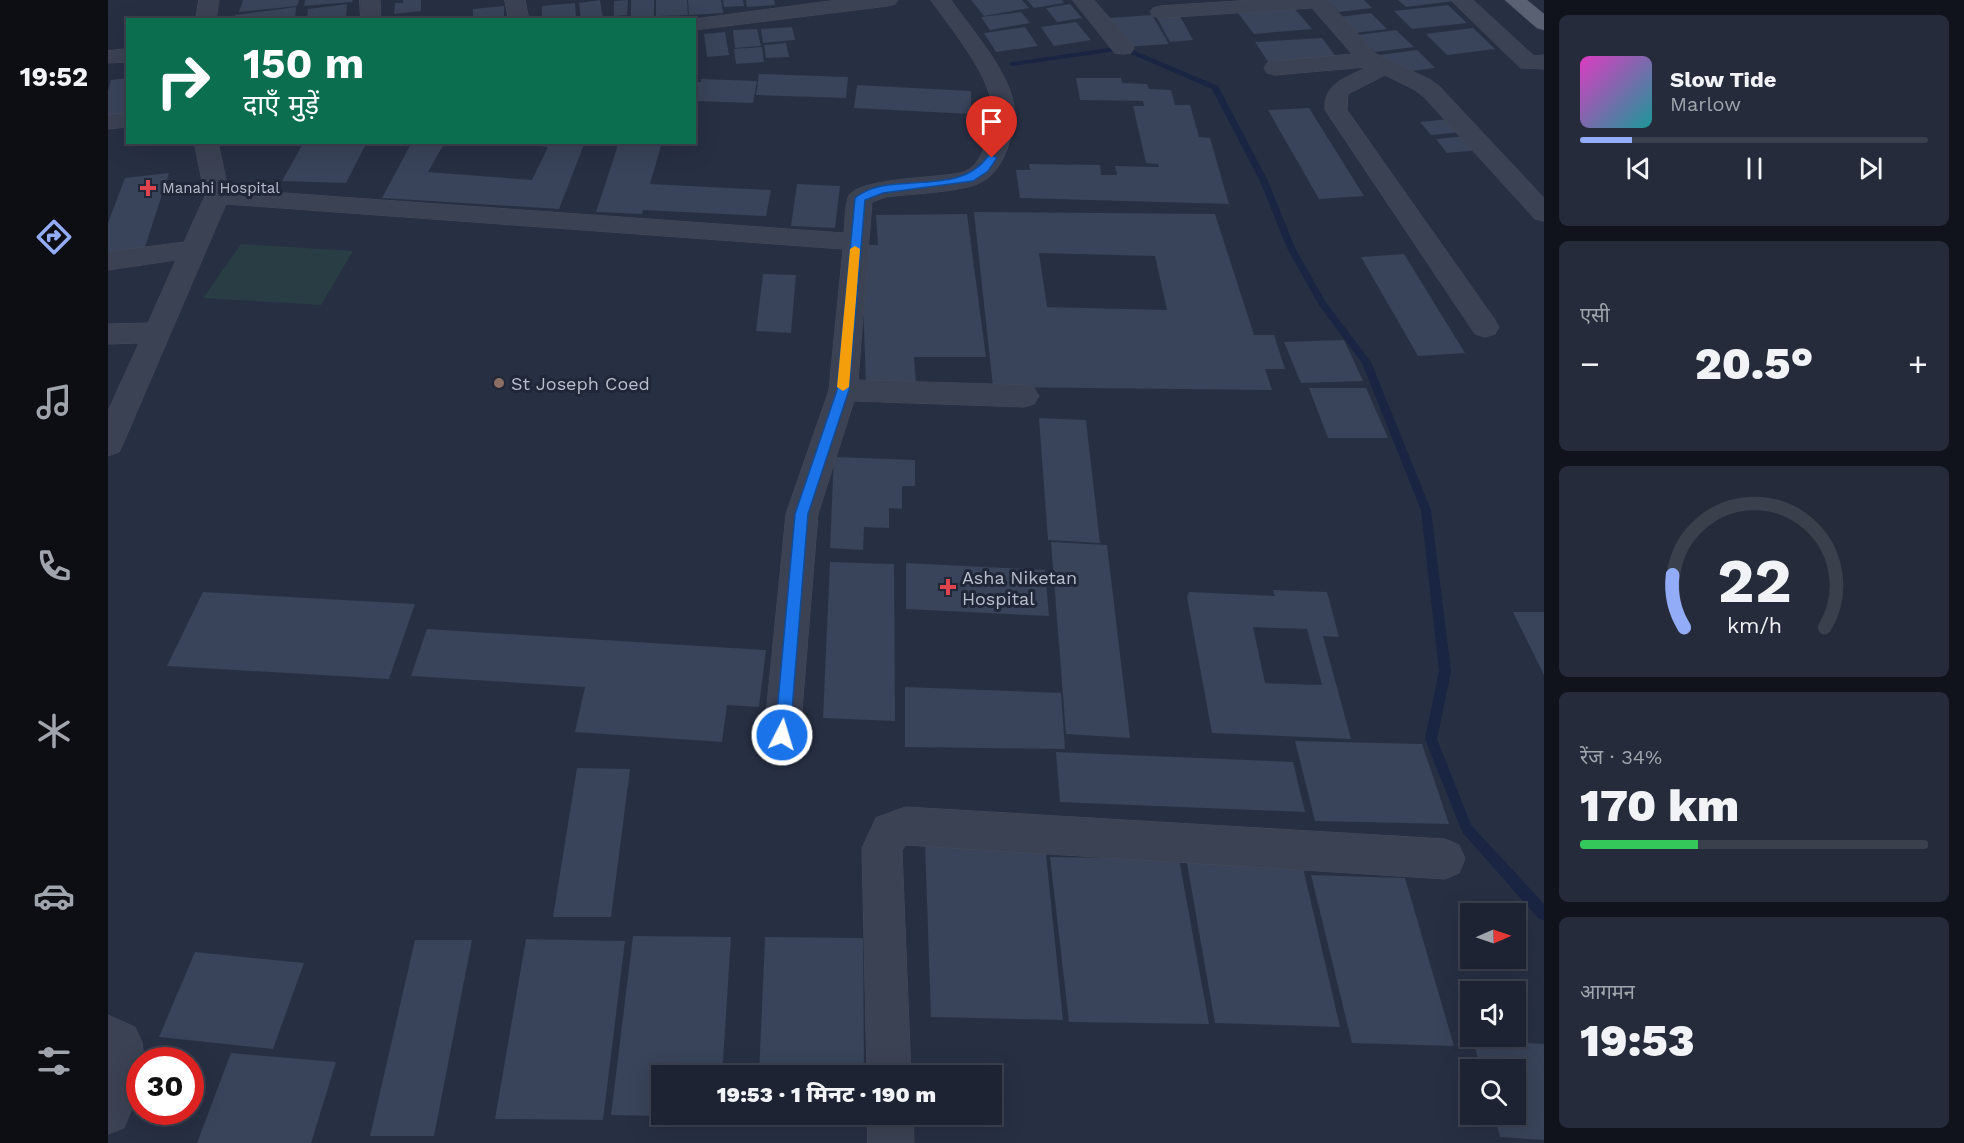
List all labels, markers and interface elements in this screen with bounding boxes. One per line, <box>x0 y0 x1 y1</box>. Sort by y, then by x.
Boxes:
text: 150 m <box>243 39 364 88</box>
icon: right <box>144 42 222 120</box>
text: 19:52 <box>20 61 88 93</box>
text: Slow Tide <box>1670 67 1777 92</box>
text: दाएँ मुड़ें <box>243 89 319 121</box>
text: Marlow <box>1670 92 1741 116</box>
pin <box>966 96 1017 158</box>
icon: arrive <box>975 105 1008 138</box>
icon: previous <box>1622 152 1655 185</box>
icon: pause <box>1738 152 1771 185</box>
icon: next <box>1854 152 1887 185</box>
marker: Manahi Hospital <box>139 179 157 197</box>
place label: Manahi Hospital <box>162 179 280 197</box>
icon: directions <box>33 216 75 258</box>
text: एसी <box>1580 303 1610 327</box>
text: 20.5° <box>1695 337 1813 390</box>
text: − <box>1580 344 1600 383</box>
text: + <box>1908 344 1928 383</box>
place label: St Joseph Coed <box>511 373 650 394</box>
marker: St Joseph Coed <box>492 376 506 390</box>
icon: music <box>33 381 75 423</box>
icon: phone <box>33 545 75 587</box>
text: 22 <box>1717 545 1791 618</box>
place label: Asha Niketan Hospital <box>962 567 1077 609</box>
marker: Asha Niketan Hospital <box>939 578 957 596</box>
text: km/h <box>1726 614 1782 639</box>
position arrow <box>750 703 814 767</box>
icon: climate <box>33 710 75 752</box>
text: रेंज · 34% <box>1580 745 1662 769</box>
text: 170 km <box>1580 779 1739 832</box>
icon: car <box>33 875 75 917</box>
north arrow <box>1460 903 1526 969</box>
map controls <box>1460 903 1526 1125</box>
text: आगमन <box>1580 980 1635 1004</box>
button: sound <box>1460 981 1526 1047</box>
text: 19:53 <box>1580 1014 1695 1067</box>
icon: filters <box>33 1040 75 1082</box>
speed limit sign: 30 <box>126 1047 204 1125</box>
button: search <box>1460 1059 1526 1125</box>
text: 19:53 · 1 मिनट · 190 m <box>717 1082 936 1107</box>

